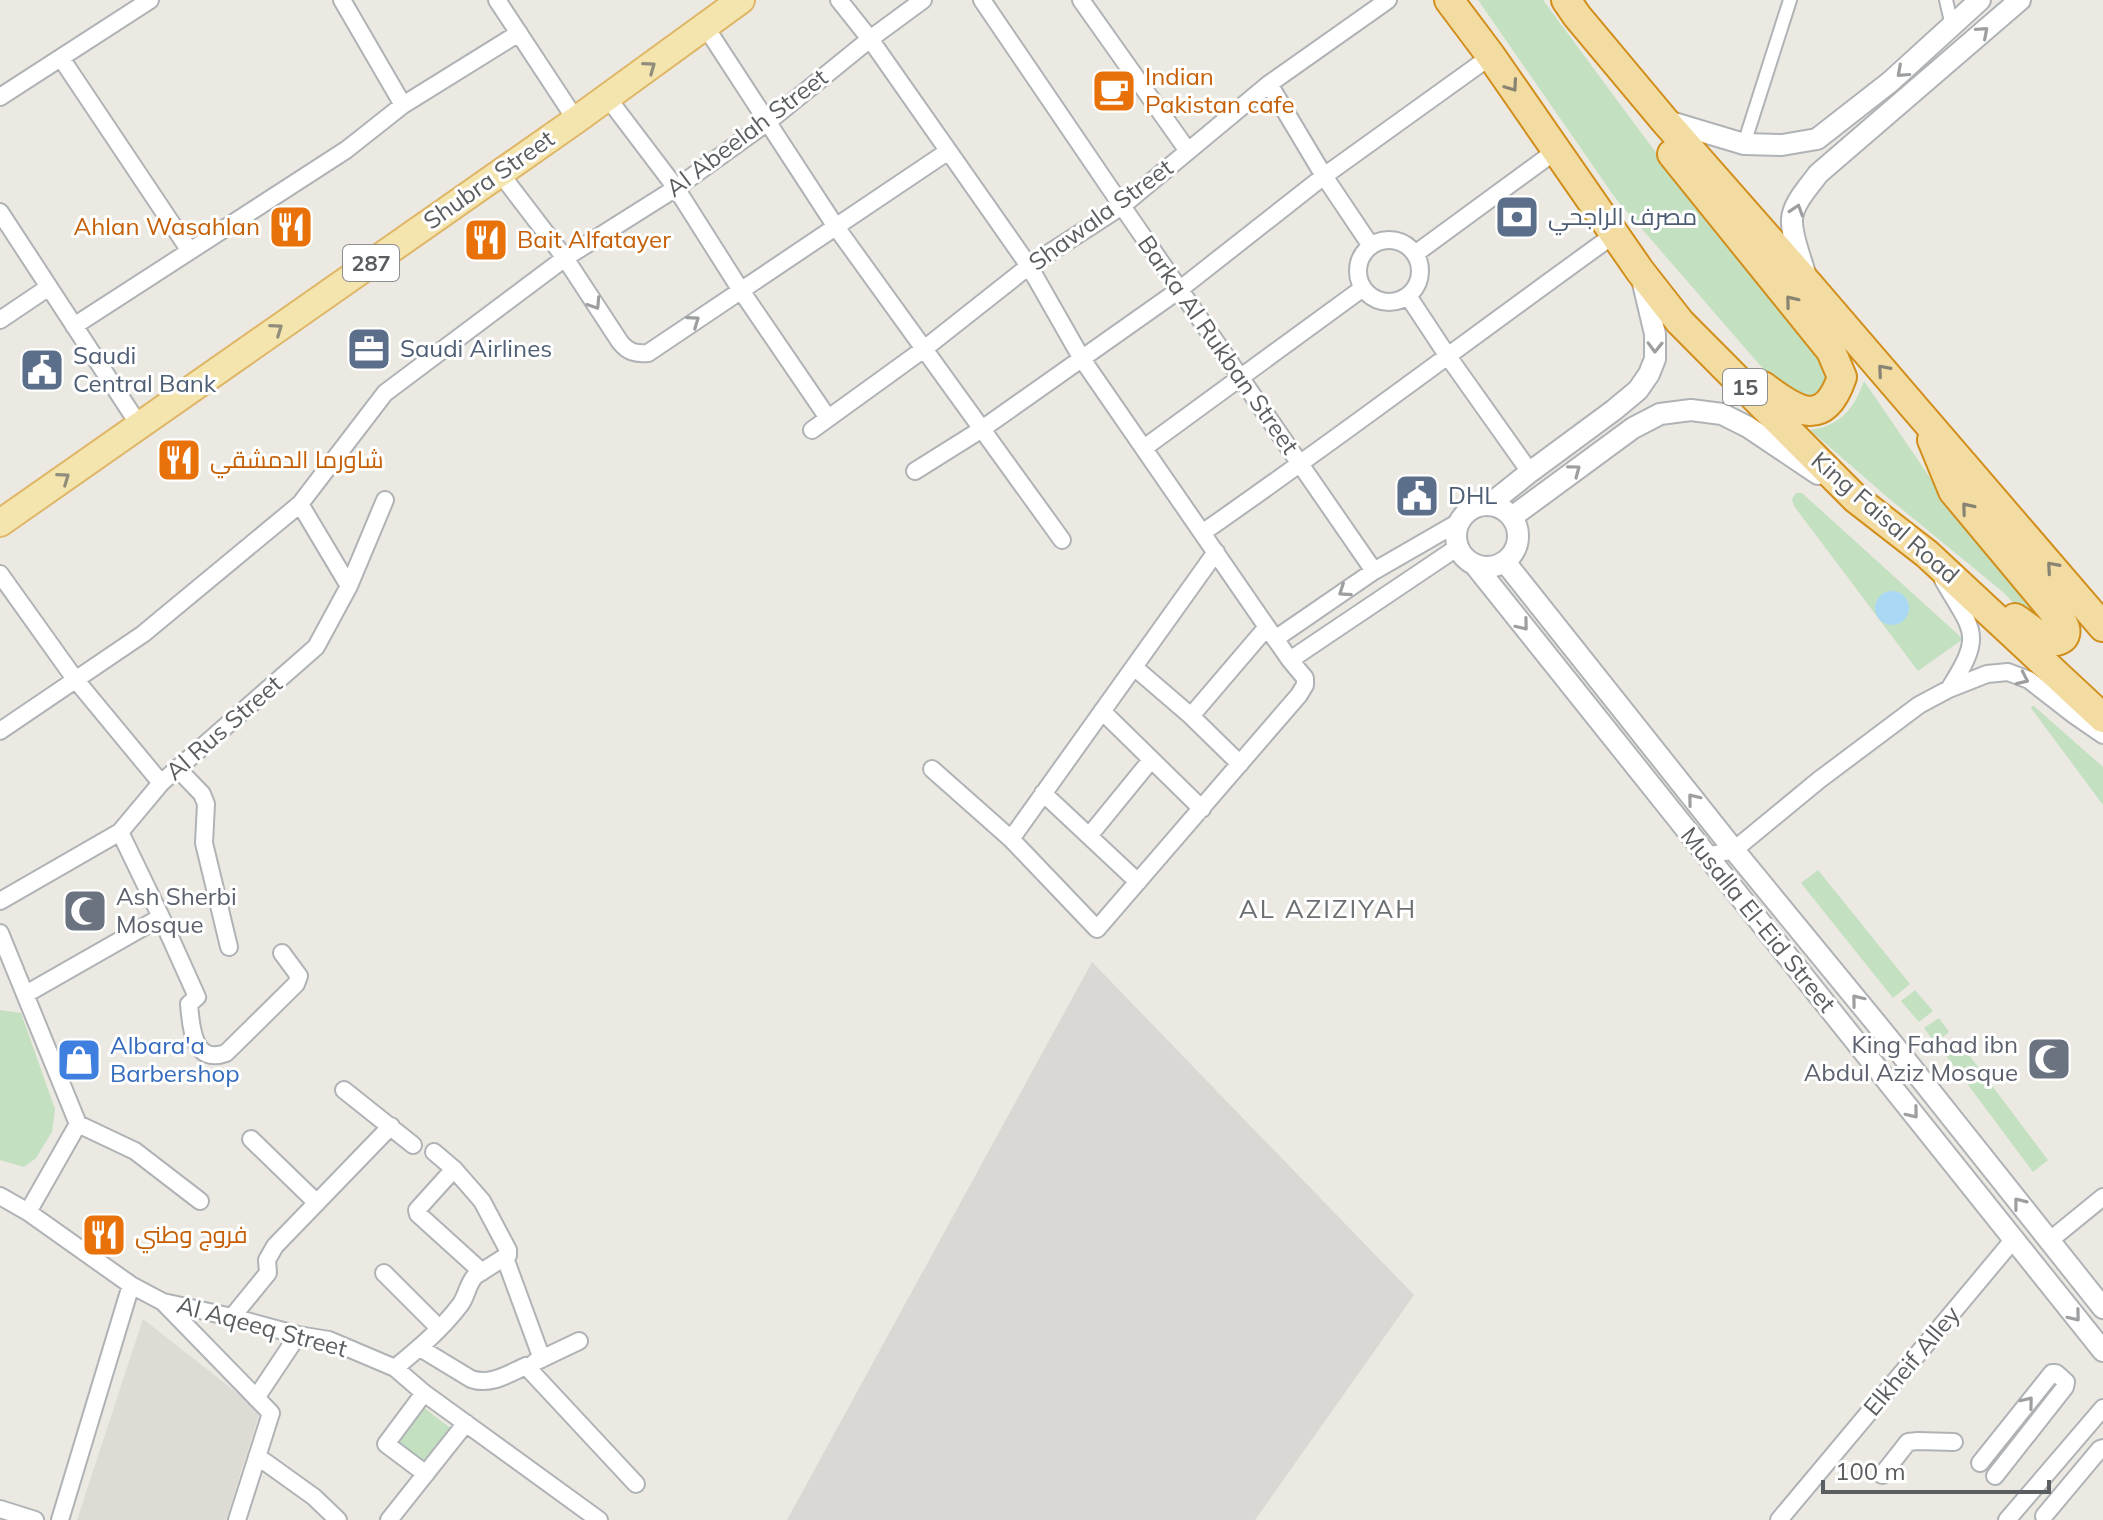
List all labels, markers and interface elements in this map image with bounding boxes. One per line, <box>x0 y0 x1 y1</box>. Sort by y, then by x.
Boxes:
one-way arrow <box>1974 27 1988 42</box>
place label: Indian Pakistan cafe <box>1145 61 1294 119</box>
one-way arrow <box>641 62 655 77</box>
street label: Al Abeelah Street <box>660 62 833 203</box>
one-way arrow <box>1896 62 1911 76</box>
cafe icon: Indian Pakistan cafe <box>1090 67 1138 115</box>
one-way arrow <box>1502 77 1517 91</box>
street label: Shubra Street <box>417 123 560 235</box>
street label: Shawala Street <box>1022 152 1178 277</box>
bank icon: مصرف الراجحي <box>1493 193 1541 241</box>
place label: مصرف الراجحي <box>1548 201 1697 236</box>
restaurant icon: Ahlan Wasahlan <box>267 203 315 251</box>
one-way arrow <box>1788 204 1804 217</box>
place label: Ahlan Wasahlan <box>74 211 260 241</box>
restaurant icon: Bait Alfatayer <box>462 216 510 264</box>
place label: Bait Alfatayer <box>517 224 671 254</box>
street label: Barka Al Rukban Street <box>1132 229 1306 460</box>
road number: 287 <box>343 245 399 281</box>
one-way arrow <box>585 295 600 310</box>
one-way arrow <box>1786 296 1801 311</box>
one-way arrow <box>685 316 699 331</box>
one-way arrow <box>268 324 282 339</box>
office icon: Saudi Airlines <box>345 325 393 373</box>
place label: Saudi Airlines <box>400 333 552 363</box>
place label: Saudi Central Bank <box>73 340 217 398</box>
one-way arrow <box>1646 341 1664 354</box>
public building icon: Saudi Central Bank <box>18 346 66 394</box>
one-way arrow <box>1878 365 1892 380</box>
road number: 15 <box>1723 369 1767 405</box>
restaurant icon: شاورما الدمشقي <box>155 436 203 484</box>
place label: شاورما الدمشقي <box>210 444 384 479</box>
street label: King Faisal Road <box>1806 445 1966 590</box>
one-way arrow <box>1566 466 1581 480</box>
public building icon: DHL <box>1393 472 1441 520</box>
one-way arrow <box>55 473 69 488</box>
place label: DHL <box>1448 480 1497 510</box>
one-way arrow <box>1962 502 1977 517</box>
one-way arrow <box>2047 562 2062 577</box>
one-way arrow <box>1339 582 1353 597</box>
one-way arrow <box>1513 616 1528 630</box>
street label: Al Rus Street <box>159 668 288 786</box>
one-way arrow <box>2014 669 2029 685</box>
one-way arrow <box>1688 794 1703 808</box>
street label: Musalla El-Eid Street <box>1675 821 1843 1018</box>
place label: Ash Sherbi Mosque <box>116 881 237 939</box>
mosque icon: Ash Sherbi Mosque <box>61 887 109 935</box>
district label: AL AZIZIYAH <box>1239 892 1417 925</box>
one-way arrow <box>1852 995 1867 1009</box>
place label: King Fahad ibn Abdul Aziz Mosque <box>1804 1029 2018 1087</box>
place label: Albara'a Barbershop <box>110 1030 240 1088</box>
mosque icon: King Fahad ibn Abdul Aziz Mosque <box>2025 1035 2073 1083</box>
shop icon: Albara'a Barbershop <box>55 1036 103 1084</box>
one-way arrow <box>1903 1104 1917 1119</box>
one-way arrow <box>2015 1197 2029 1212</box>
restaurant icon: فروج وطني <box>80 1211 128 1259</box>
place label: فروج وطني <box>135 1219 248 1254</box>
street label: Al Aqeeq Street <box>174 1289 351 1363</box>
street label: Elkheif Alley <box>1857 1299 1966 1421</box>
one-way arrow <box>2065 1307 2080 1321</box>
one-way arrow <box>2019 1396 2033 1411</box>
scale bar <box>1823 1444 2049 1494</box>
text: 100 m <box>1835 1456 1906 1486</box>

